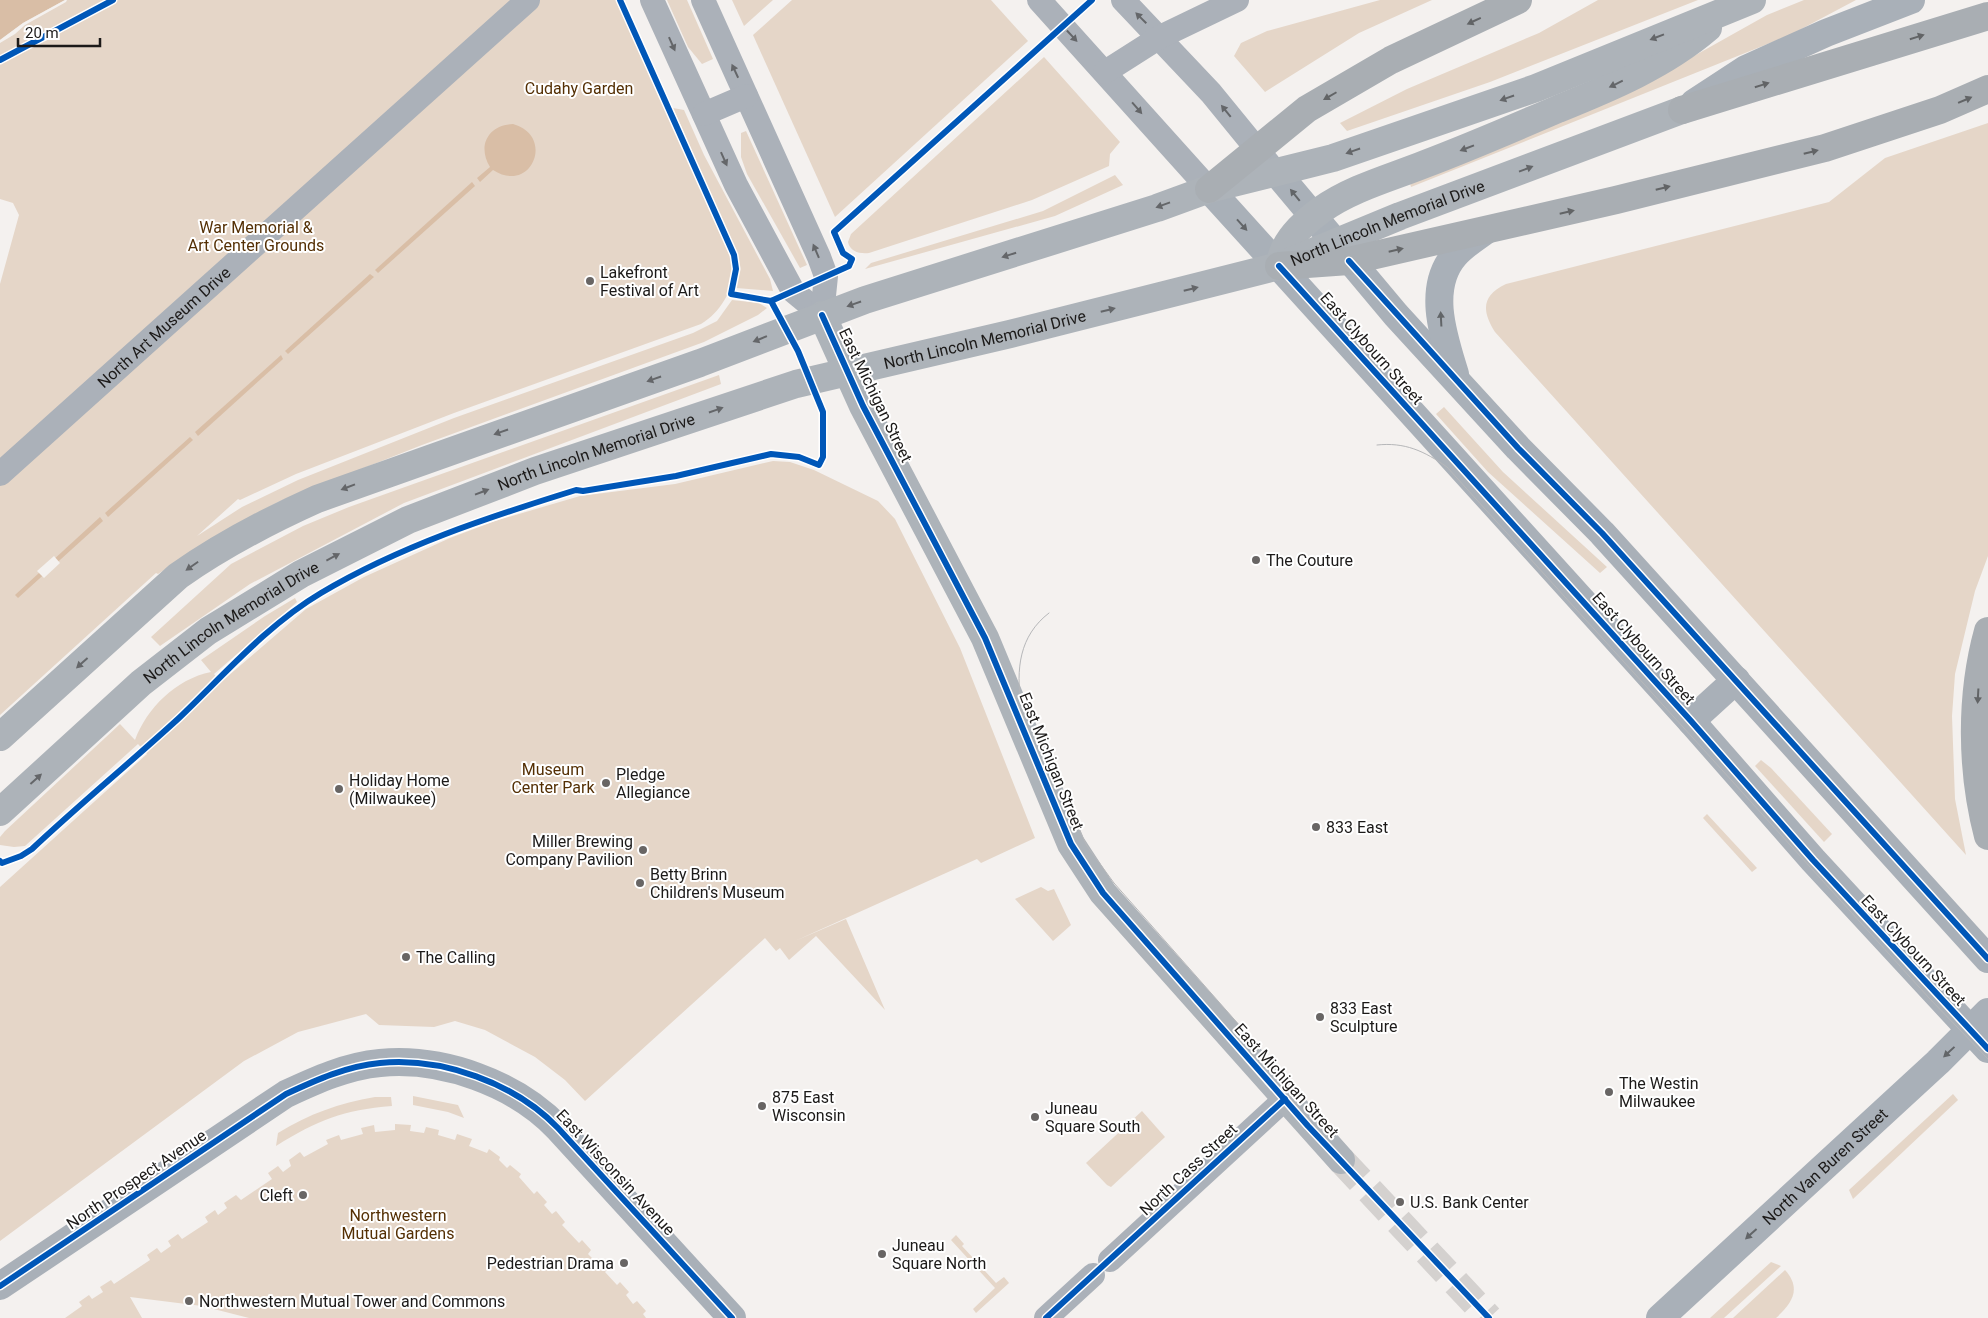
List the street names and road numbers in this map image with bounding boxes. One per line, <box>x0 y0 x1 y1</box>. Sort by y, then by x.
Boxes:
street label: North Lincoln Memorial Drive <box>1288 176 1487 270</box>
street label: North Art Museum Drive <box>94 263 234 392</box>
street label: East Clybourn Street <box>1316 288 1427 408</box>
street label: North Lincoln Memorial Drive <box>882 306 1088 373</box>
street label: East Michigan Street <box>835 325 916 465</box>
street label: North Lincoln Memorial Drive <box>495 409 697 495</box>
street label: North Lincoln Memorial Drive <box>140 558 322 688</box>
street label: East Clybourn Street <box>1588 588 1699 708</box>
street label: East Michigan Street <box>1015 690 1088 833</box>
street label: East Clybourn Street <box>1857 891 1970 1010</box>
street label: East Michigan Street <box>1230 1019 1343 1141</box>
street label: North Van Buren Street <box>1759 1104 1892 1229</box>
street label: East Wisconsin Avenue <box>552 1105 679 1239</box>
street label: North Cass Street <box>1136 1119 1241 1219</box>
street label: North Prospect Avenue <box>63 1126 210 1233</box>

